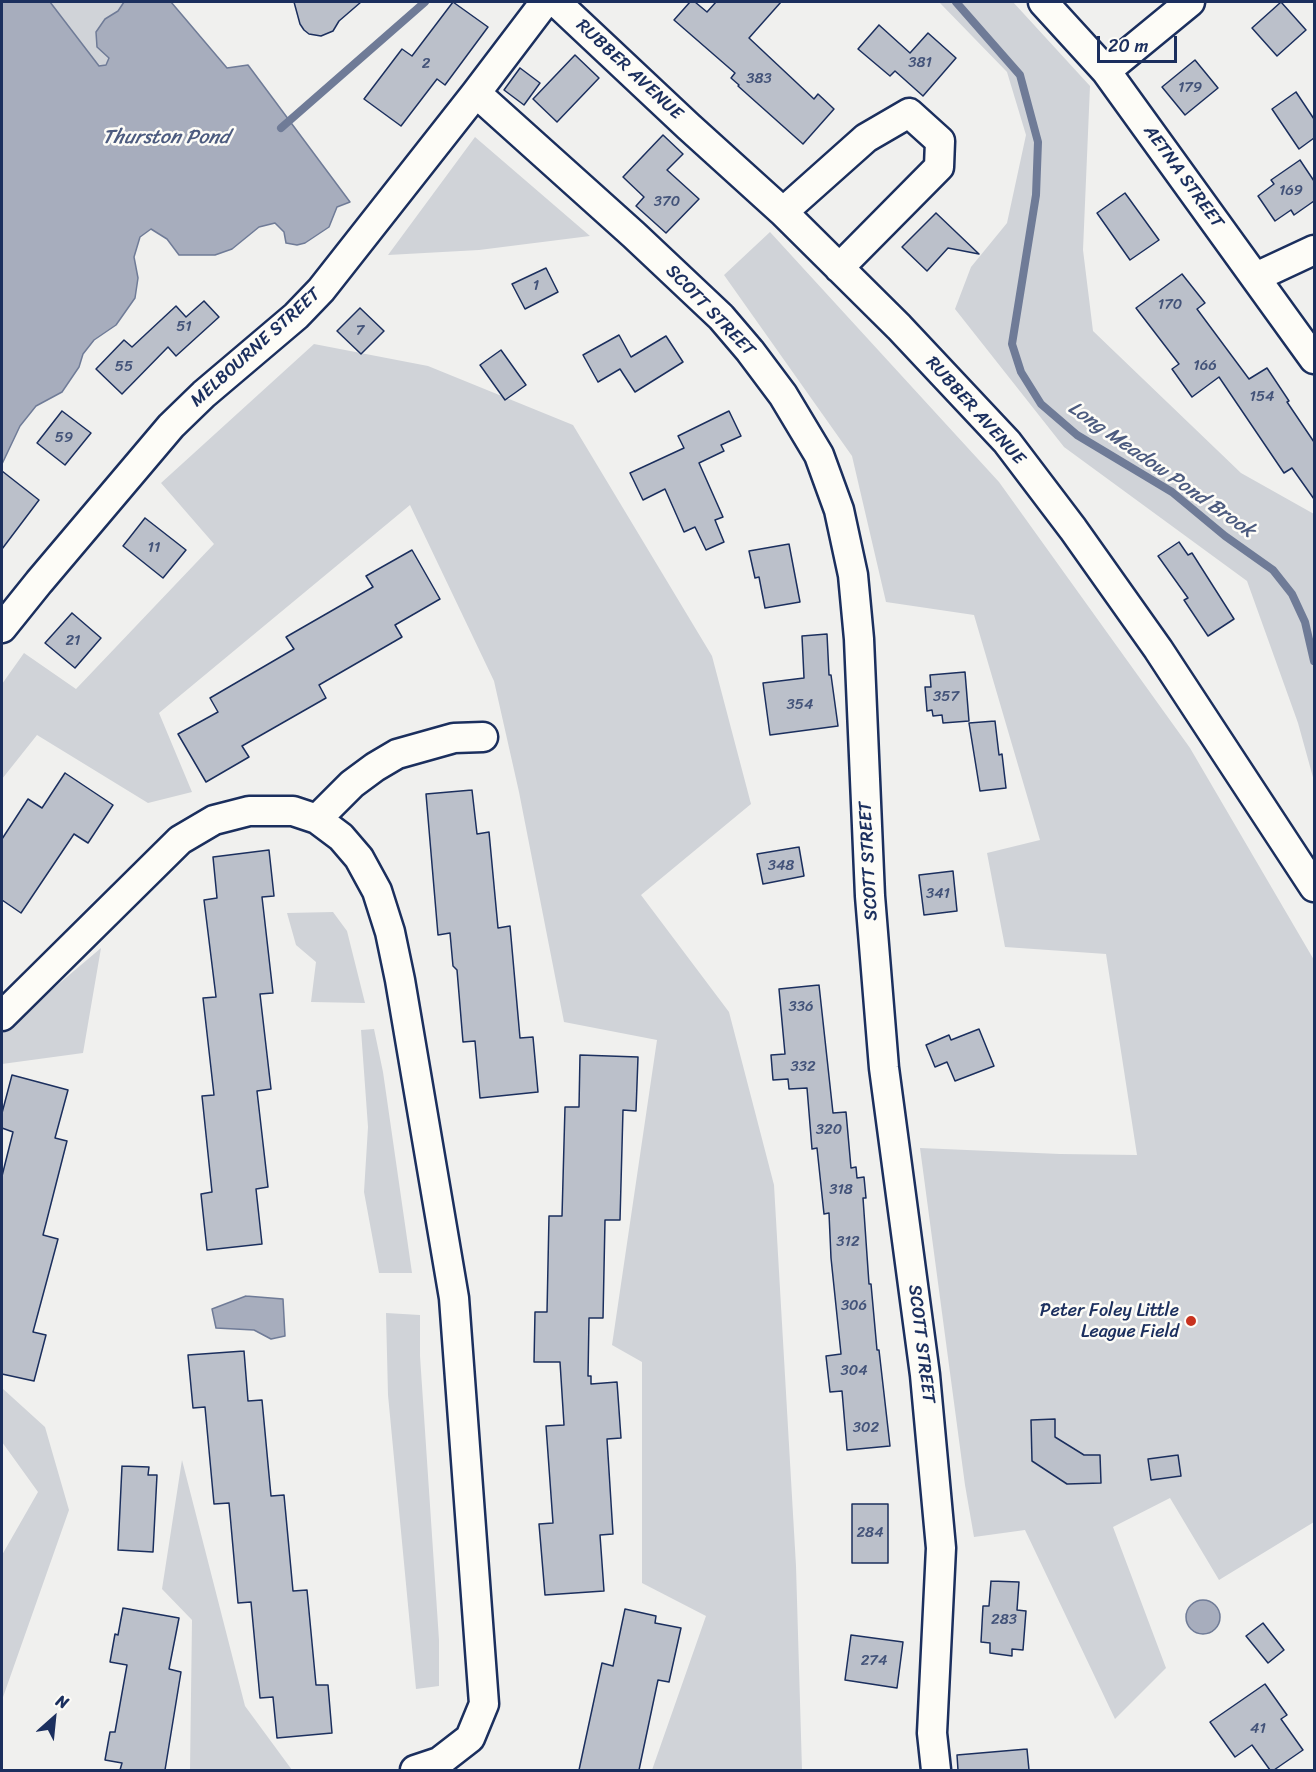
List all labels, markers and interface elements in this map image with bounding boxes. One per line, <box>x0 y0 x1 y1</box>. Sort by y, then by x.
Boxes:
street label: RUBBER AVENUE <box>571 15 687 125</box>
scale bar <box>1100 24 1180 62</box>
text: 20 m <box>1108 30 1148 62</box>
house number: 381 <box>908 54 932 72</box>
house number: 2 <box>422 55 430 73</box>
house number: 383 <box>746 70 772 88</box>
house number: 179 <box>1178 79 1202 97</box>
street label: AETNA STREET <box>1138 121 1228 233</box>
water label: Thurston Pond <box>102 126 230 150</box>
house number: 169 <box>1279 182 1303 200</box>
house number: 370 <box>654 193 680 211</box>
street label: SCOTT STREET <box>661 261 759 361</box>
house number: 1 <box>533 277 539 295</box>
street label: MELBOURNE STREET <box>187 284 325 412</box>
house number: 170 <box>1158 296 1182 314</box>
house number: 51 <box>176 318 192 336</box>
house number: 7 <box>356 322 364 340</box>
street label: RUBBER AVENUE <box>921 352 1029 470</box>
house number: 166 <box>1193 357 1217 375</box>
house number: 55 <box>115 358 133 376</box>
house number: 154 <box>1250 388 1274 406</box>
water label: Long Meadow Pond Brook <box>1063 396 1259 544</box>
house number: 59 <box>55 429 73 447</box>
house number: 11 <box>148 539 160 557</box>
house number: 21 <box>65 632 81 650</box>
house number: 357 <box>933 688 959 706</box>
house number: 354 <box>787 696 813 714</box>
street label: SCOTT STREET <box>855 801 883 921</box>
house number: 348 <box>768 857 794 875</box>
house number: 341 <box>926 885 950 903</box>
house number: 336 <box>789 998 813 1016</box>
house number: 332 <box>790 1058 816 1076</box>
house number: 320 <box>816 1121 842 1139</box>
house number: 318 <box>829 1181 853 1199</box>
house number: 312 <box>836 1233 860 1251</box>
street label: SCOTT STREET <box>903 1283 939 1405</box>
house number: 306 <box>841 1297 867 1315</box>
place label: Peter Foley Little League Field <box>1040 1300 1179 1342</box>
marker: Peter Foley Little League Field <box>1184 1314 1198 1328</box>
house number: 304 <box>840 1362 868 1380</box>
house number: 302 <box>853 1419 879 1437</box>
house number: 284 <box>856 1524 884 1542</box>
house number: 283 <box>991 1611 1017 1629</box>
house number: 274 <box>861 1652 887 1670</box>
text: N <box>51 1686 74 1717</box>
north arrow <box>24 1688 84 1748</box>
house number: 41 <box>1250 1720 1266 1738</box>

